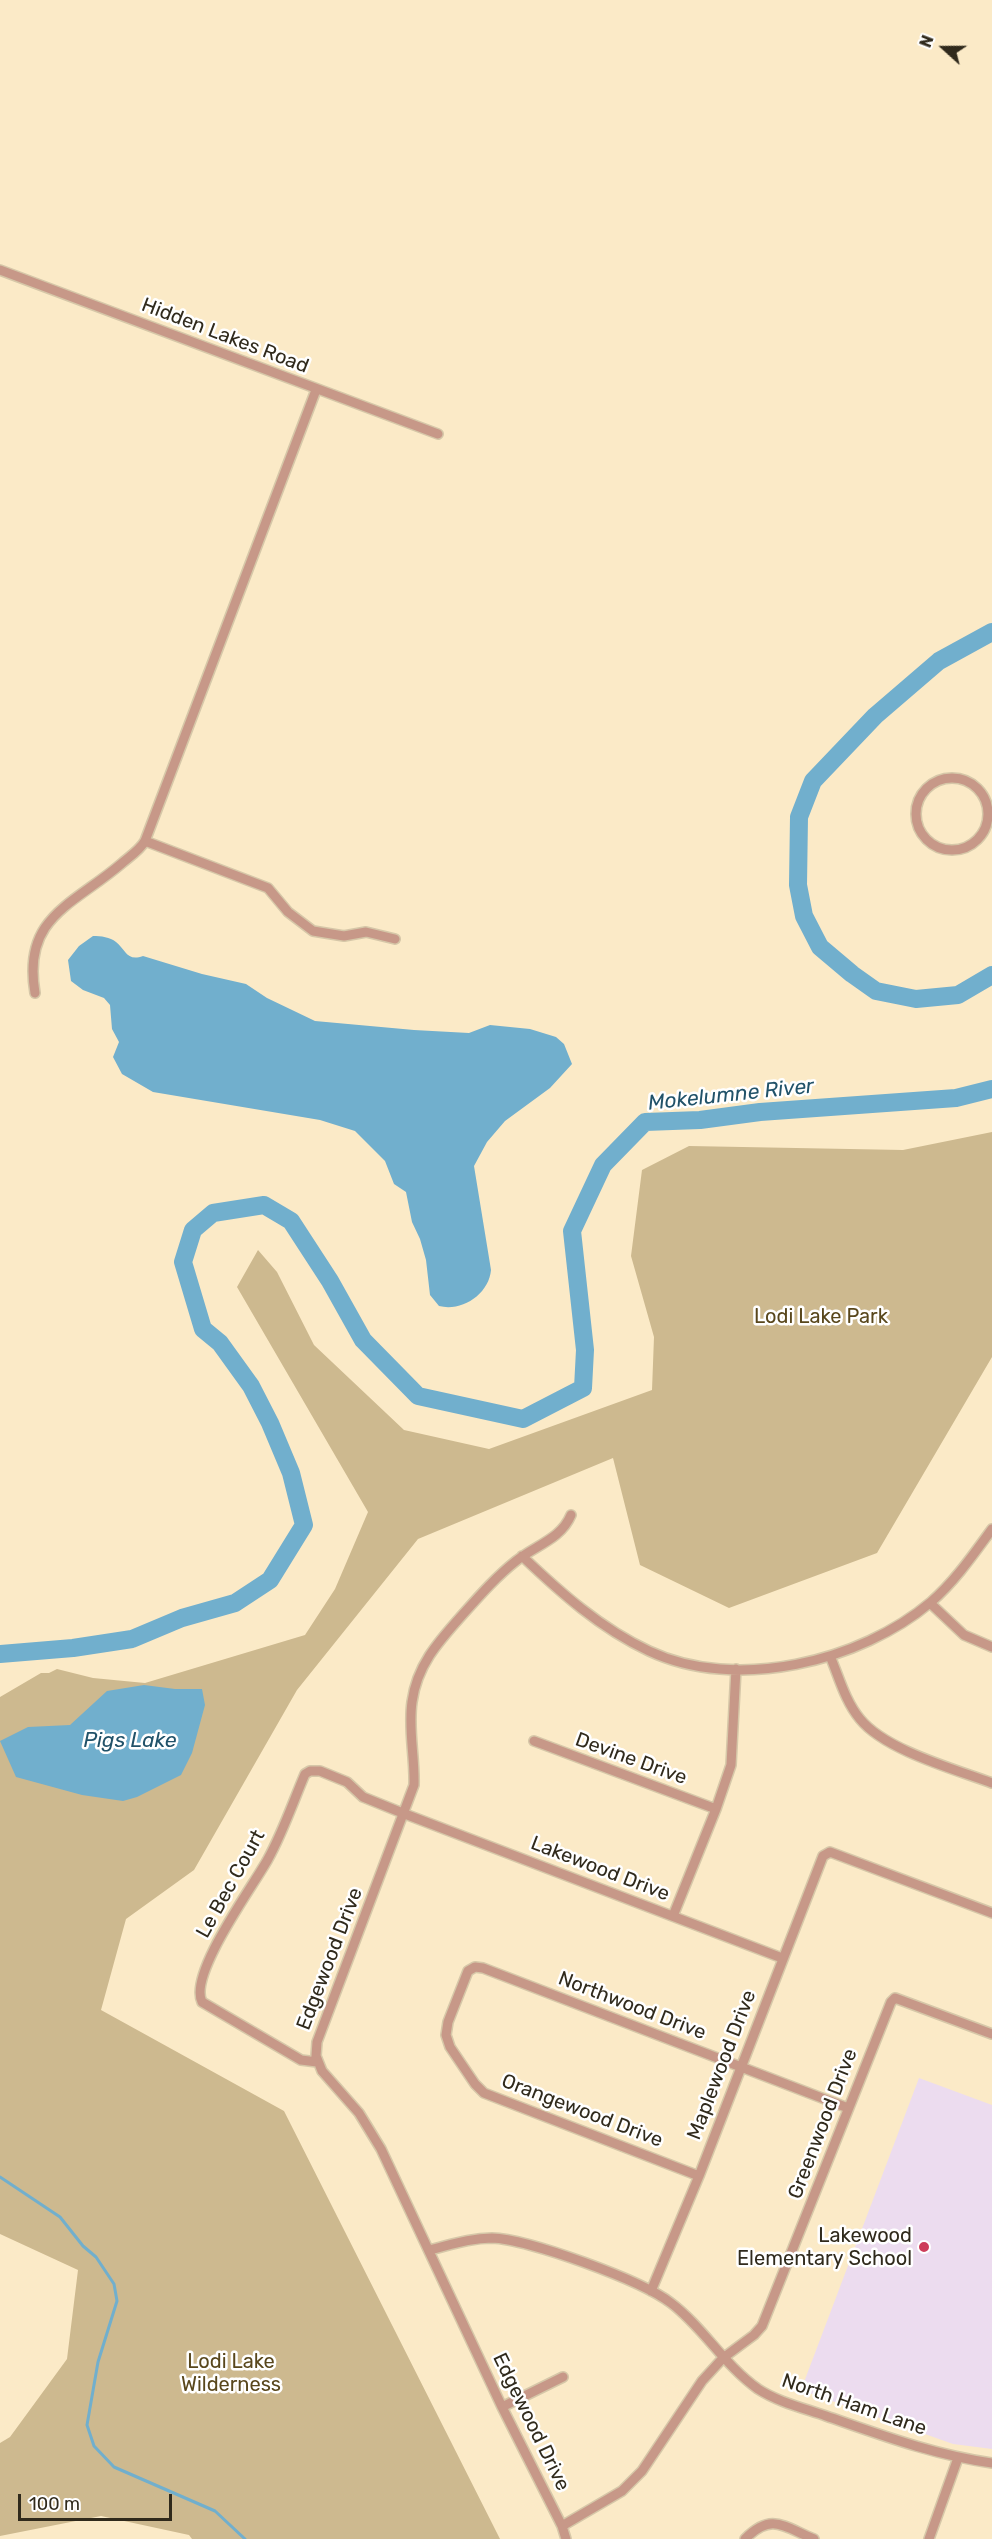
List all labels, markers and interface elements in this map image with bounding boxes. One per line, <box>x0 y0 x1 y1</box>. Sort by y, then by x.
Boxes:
north arrow <box>914 18 974 78</box>
text: N <box>916 33 938 50</box>
street label: Hidden Lakes Road <box>138 293 312 379</box>
water label: Mokelumne River <box>647 1074 815 1116</box>
park label: Lodi Lake Park <box>754 1305 888 1329</box>
water label: Pigs Lake <box>83 1728 177 1754</box>
street label: Devine Drive <box>572 1728 690 1790</box>
street label: Le Bec Court <box>191 1826 271 1942</box>
street label: Lakewood Drive <box>527 1832 673 1906</box>
street label: Edgewood Drive <box>292 1884 368 2034</box>
street label: Northwood Drive <box>555 1967 709 2045</box>
street label: Maplewood Drive <box>682 1987 762 2143</box>
street label: Greenwood Drive <box>783 2045 863 2203</box>
street label: Orangewood Drive <box>498 2069 666 2153</box>
place label: Lakewood Elementary School <box>737 2224 912 2271</box>
marker: Lakewood Elementary School <box>917 2240 931 2254</box>
street label: Edgewood Drive <box>487 2349 575 2495</box>
park label: Lodi Lake Wilderness <box>181 2350 281 2397</box>
street label: North Ham Lane <box>778 2369 930 2441</box>
scale bar <box>21 2482 176 2520</box>
text: 100 m <box>29 2493 80 2515</box>

